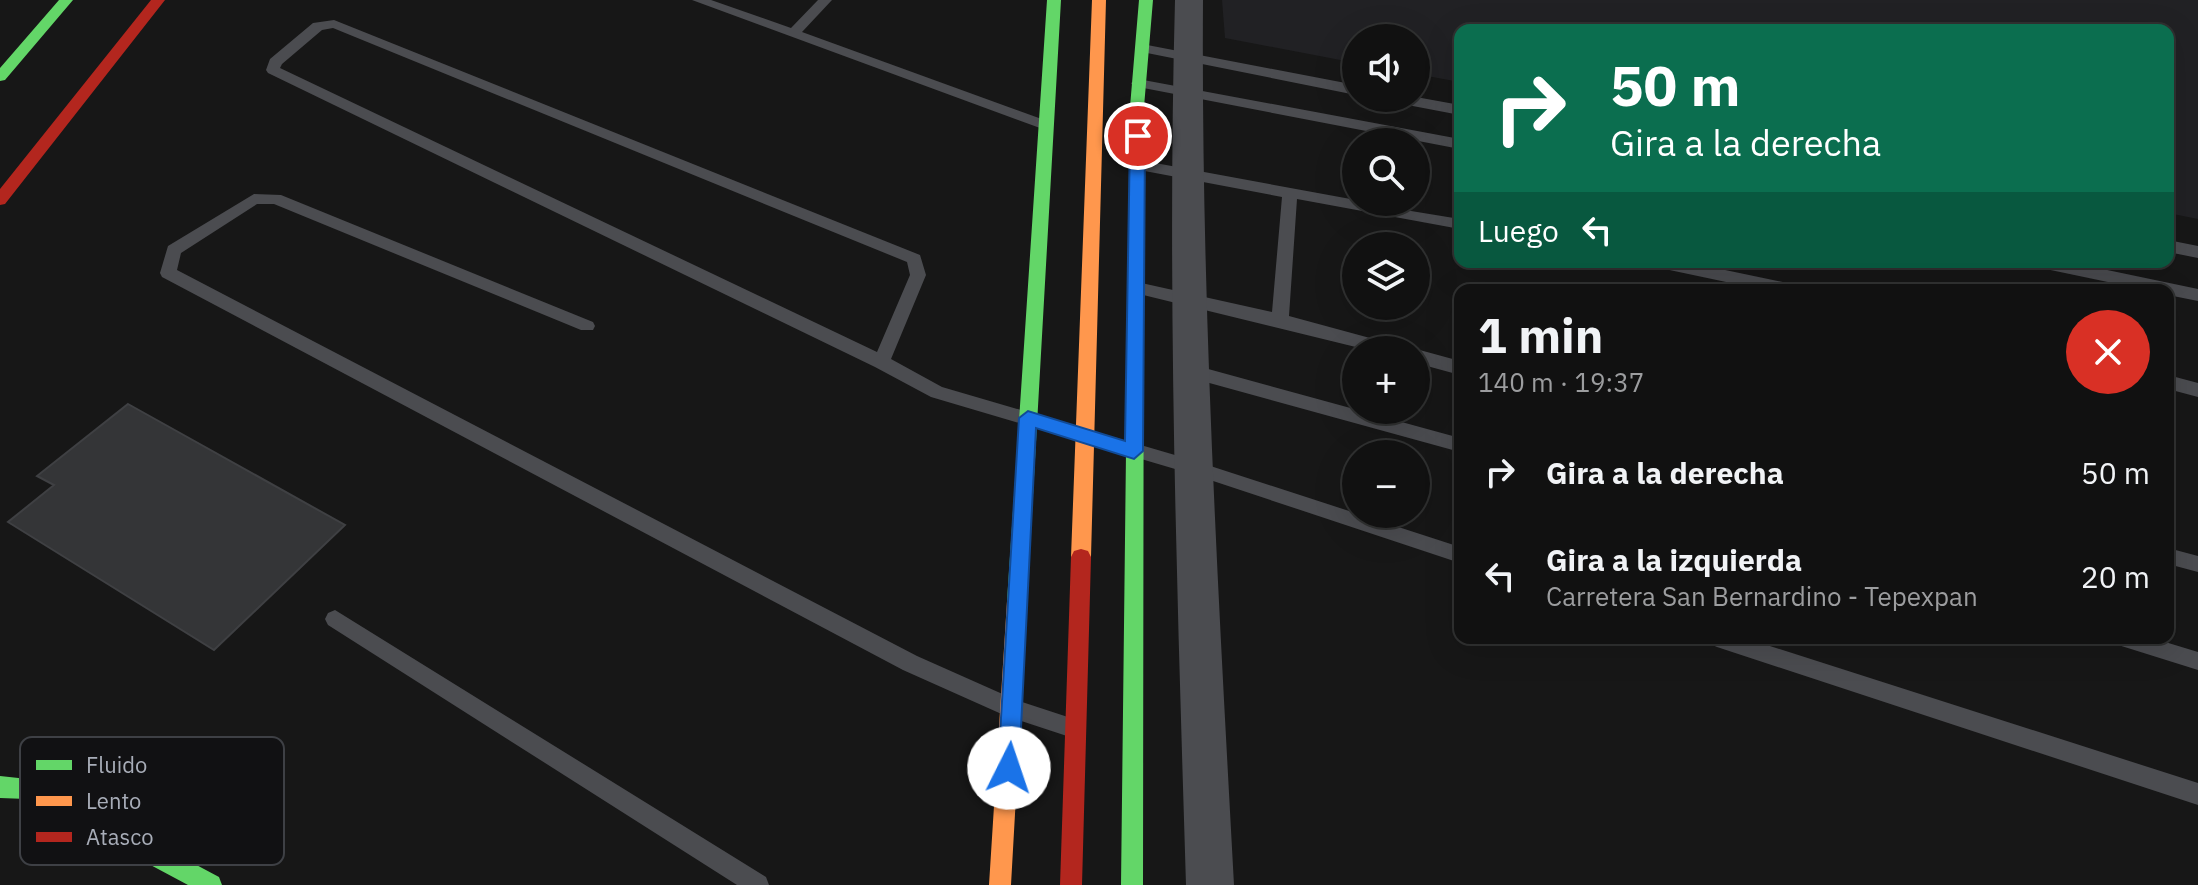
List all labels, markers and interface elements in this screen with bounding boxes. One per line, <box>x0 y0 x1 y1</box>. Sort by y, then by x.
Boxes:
map controls <box>1342 24 1430 528</box>
button: sound <box>1342 24 1430 112</box>
text: 50 m <box>1610 49 1740 121</box>
icon: right <box>1478 56 1582 160</box>
pin <box>1104 102 1172 170</box>
icon: arrive <box>1116 114 1160 158</box>
text: Gira a la derecha <box>1610 119 1881 166</box>
button: search <box>1342 128 1430 216</box>
icon: left <box>1575 208 1619 252</box>
text: Luego <box>1478 211 1559 250</box>
button: layers <box>1342 232 1430 320</box>
text: 1 min <box>1478 304 1603 366</box>
button: close <box>2066 310 2150 394</box>
button: + <box>1342 336 1430 424</box>
text: 140 m · 19:37 <box>1478 365 1644 399</box>
button: − <box>1342 440 1430 528</box>
icon: right <box>1478 450 1522 494</box>
text: Gira a la derecha <box>1546 453 1784 492</box>
text: 50 m <box>2081 453 2150 492</box>
text: Gira a la izquierda <box>1546 540 1802 579</box>
icon: left <box>1478 554 1522 598</box>
text: 20 m <box>2081 557 2150 596</box>
text: Carretera San Bernardino - Tepexpan <box>1546 579 1978 613</box>
position arrow <box>967 726 1051 810</box>
legend <box>20 737 284 865</box>
text: Fluido <box>86 750 147 779</box>
text: Lento <box>86 786 141 815</box>
text: Atasco <box>86 822 153 851</box>

